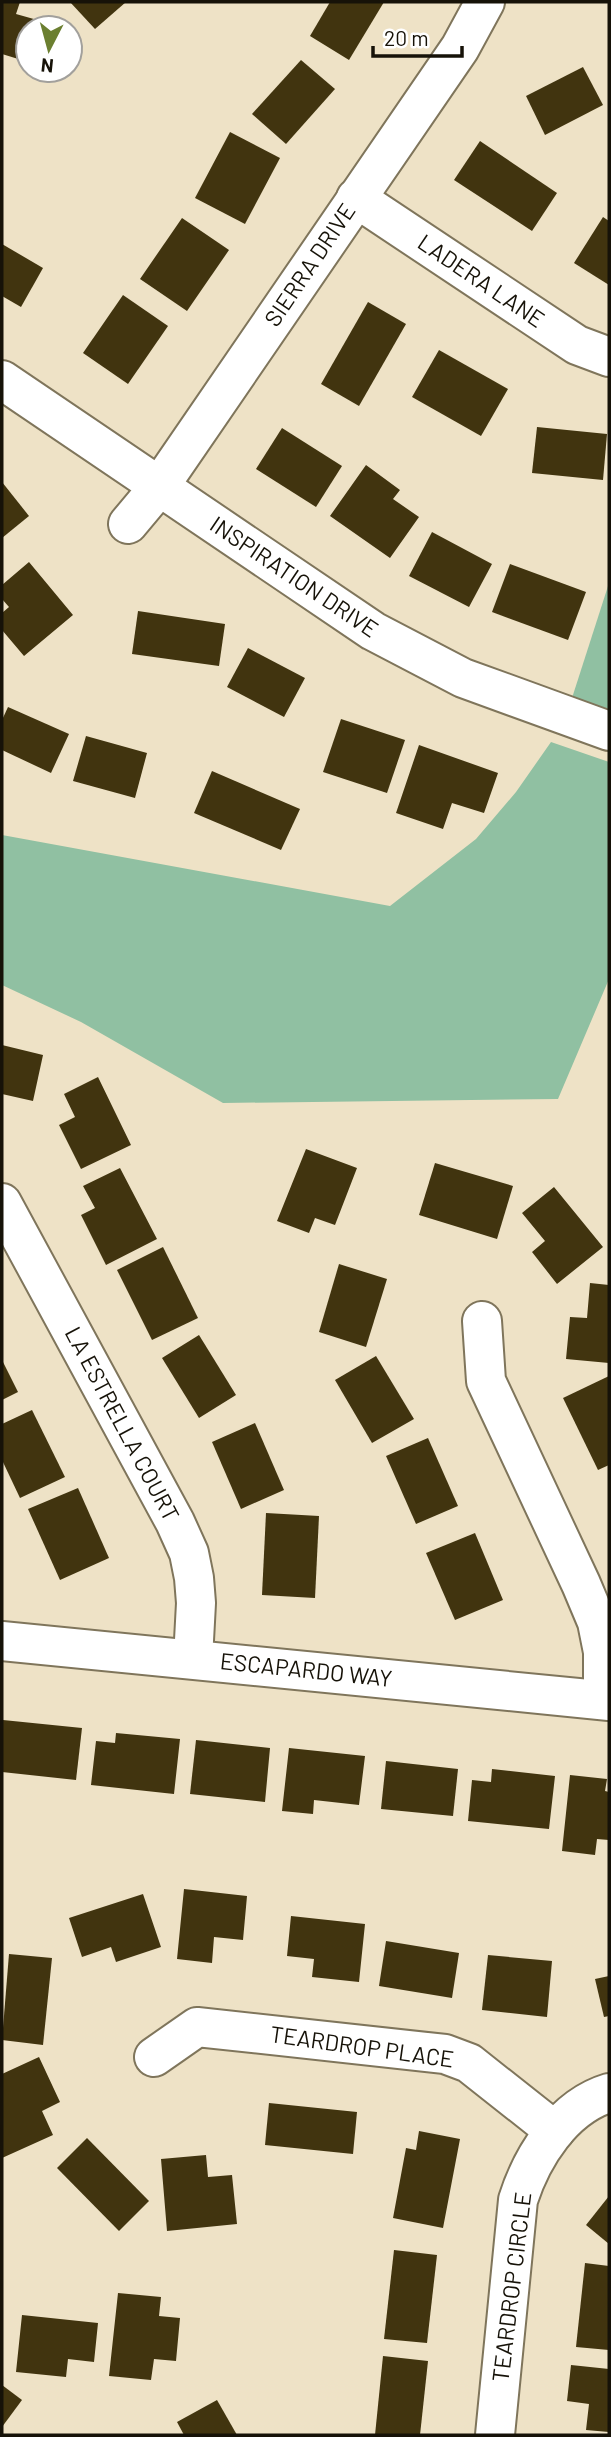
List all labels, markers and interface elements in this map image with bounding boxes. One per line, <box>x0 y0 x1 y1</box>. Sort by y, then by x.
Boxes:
north arrow <box>14 14 84 84</box>
scale bar <box>373 14 462 58</box>
text: 20 m <box>384 25 429 50</box>
text: N <box>40 54 55 79</box>
street label: SIERRA DRIVE <box>258 198 361 331</box>
street label: LADERA LANE <box>413 228 550 333</box>
street label: INSPIRATION DRIVE <box>205 510 384 643</box>
street label: LA ESTRELLA COURT <box>60 1321 186 1526</box>
street label: ESCAPARDO WAY <box>219 1646 394 1692</box>
street label: TEARDROP PLACE <box>269 2019 456 2073</box>
street label: TEARDROP CIRCLE <box>485 2190 537 2383</box>

